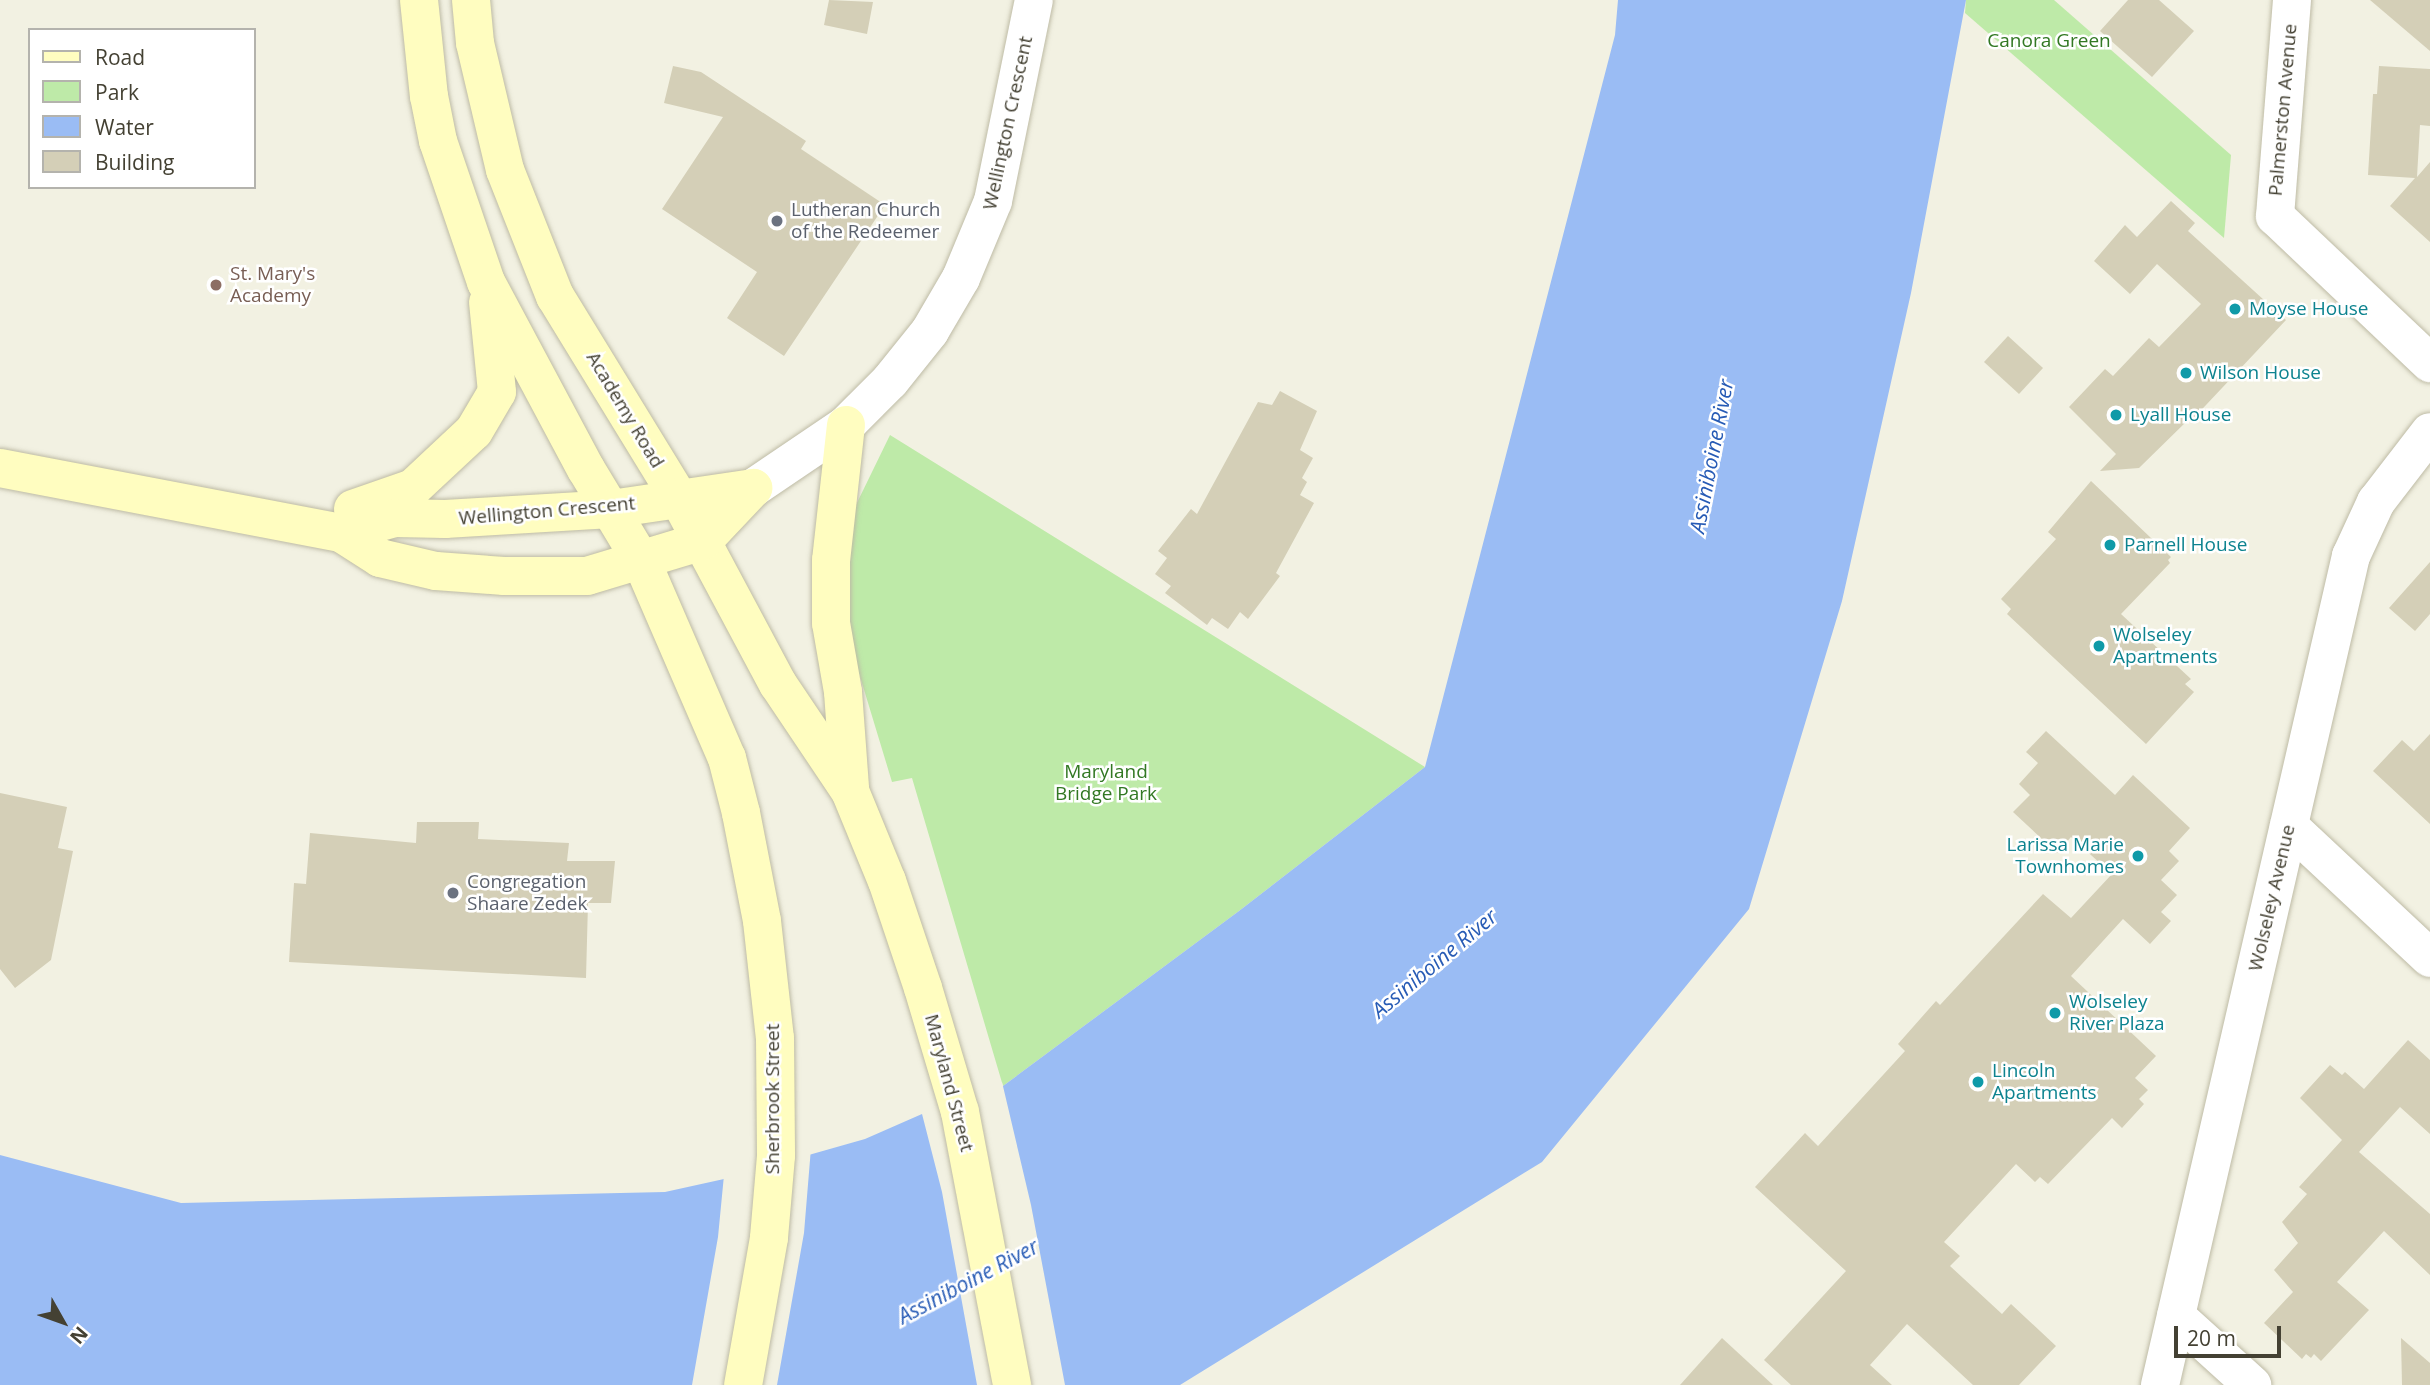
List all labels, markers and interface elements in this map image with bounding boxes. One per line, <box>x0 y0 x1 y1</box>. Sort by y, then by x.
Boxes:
street label: Palmerston Avenue <box>2264 23 2302 197</box>
legend <box>28 28 256 189</box>
park label: Canora Green <box>1987 30 2111 52</box>
street label: Wellington Crescent <box>978 34 1038 212</box>
text: Road <box>95 43 145 71</box>
text: Park <box>95 78 139 106</box>
text: Water <box>95 113 154 141</box>
text: Building <box>95 148 174 176</box>
place label: Lutheran Church of the Redeemer <box>791 199 940 243</box>
marker: Lutheran Church of the Redeemer <box>769 213 785 229</box>
place label: St. Mary's Academy <box>230 263 315 307</box>
marker: St. Mary's Academy <box>208 277 224 293</box>
place label: Moyse House <box>2249 298 2369 320</box>
marker: Moyse House <box>2227 301 2243 317</box>
street label: Academy Road <box>581 348 669 472</box>
place label: Wilson House <box>2200 362 2321 384</box>
marker: Wilson House <box>2178 365 2194 381</box>
water label: Assiniboine River <box>1684 377 1738 535</box>
place label: Lyall House <box>2130 404 2231 426</box>
marker: Lyall House <box>2108 407 2124 423</box>
street label: Wellington Crescent <box>458 492 636 530</box>
place label: Parnell House <box>2124 534 2247 556</box>
marker: Parnell House <box>2102 537 2118 553</box>
place label: Wolseley Apartments <box>2113 624 2217 668</box>
marker: Wolseley Apartments <box>2091 638 2107 654</box>
park label: Maryland Bridge Park <box>1055 761 1157 805</box>
street label: Wolseley Avenue <box>2244 823 2300 973</box>
place label: Larissa Marie Townhomes <box>2006 834 2124 878</box>
marker: Larissa Marie Townhomes <box>2130 848 2146 864</box>
place label: Congregation Shaare Zedek <box>467 871 587 915</box>
marker: Congregation Shaare Zedek <box>445 885 461 901</box>
water label: Assiniboine River <box>1366 903 1502 1023</box>
place label: Wolseley River Plaza <box>2069 991 2165 1035</box>
marker: Wolseley River Plaza <box>2047 1005 2063 1021</box>
street label: Maryland Street <box>920 1012 978 1154</box>
street label: Sherbrook Street <box>762 1024 784 1174</box>
place label: Lincoln Apartments <box>1992 1060 2096 1104</box>
marker: Lincoln Apartments <box>1970 1074 1986 1090</box>
water label: Assiniboine River <box>893 1233 1043 1329</box>
north arrow <box>28 1287 98 1357</box>
scale bar <box>2178 1312 2285 1356</box>
text: N <box>64 1321 94 1350</box>
text: 20 m <box>2187 1324 2236 1352</box>

